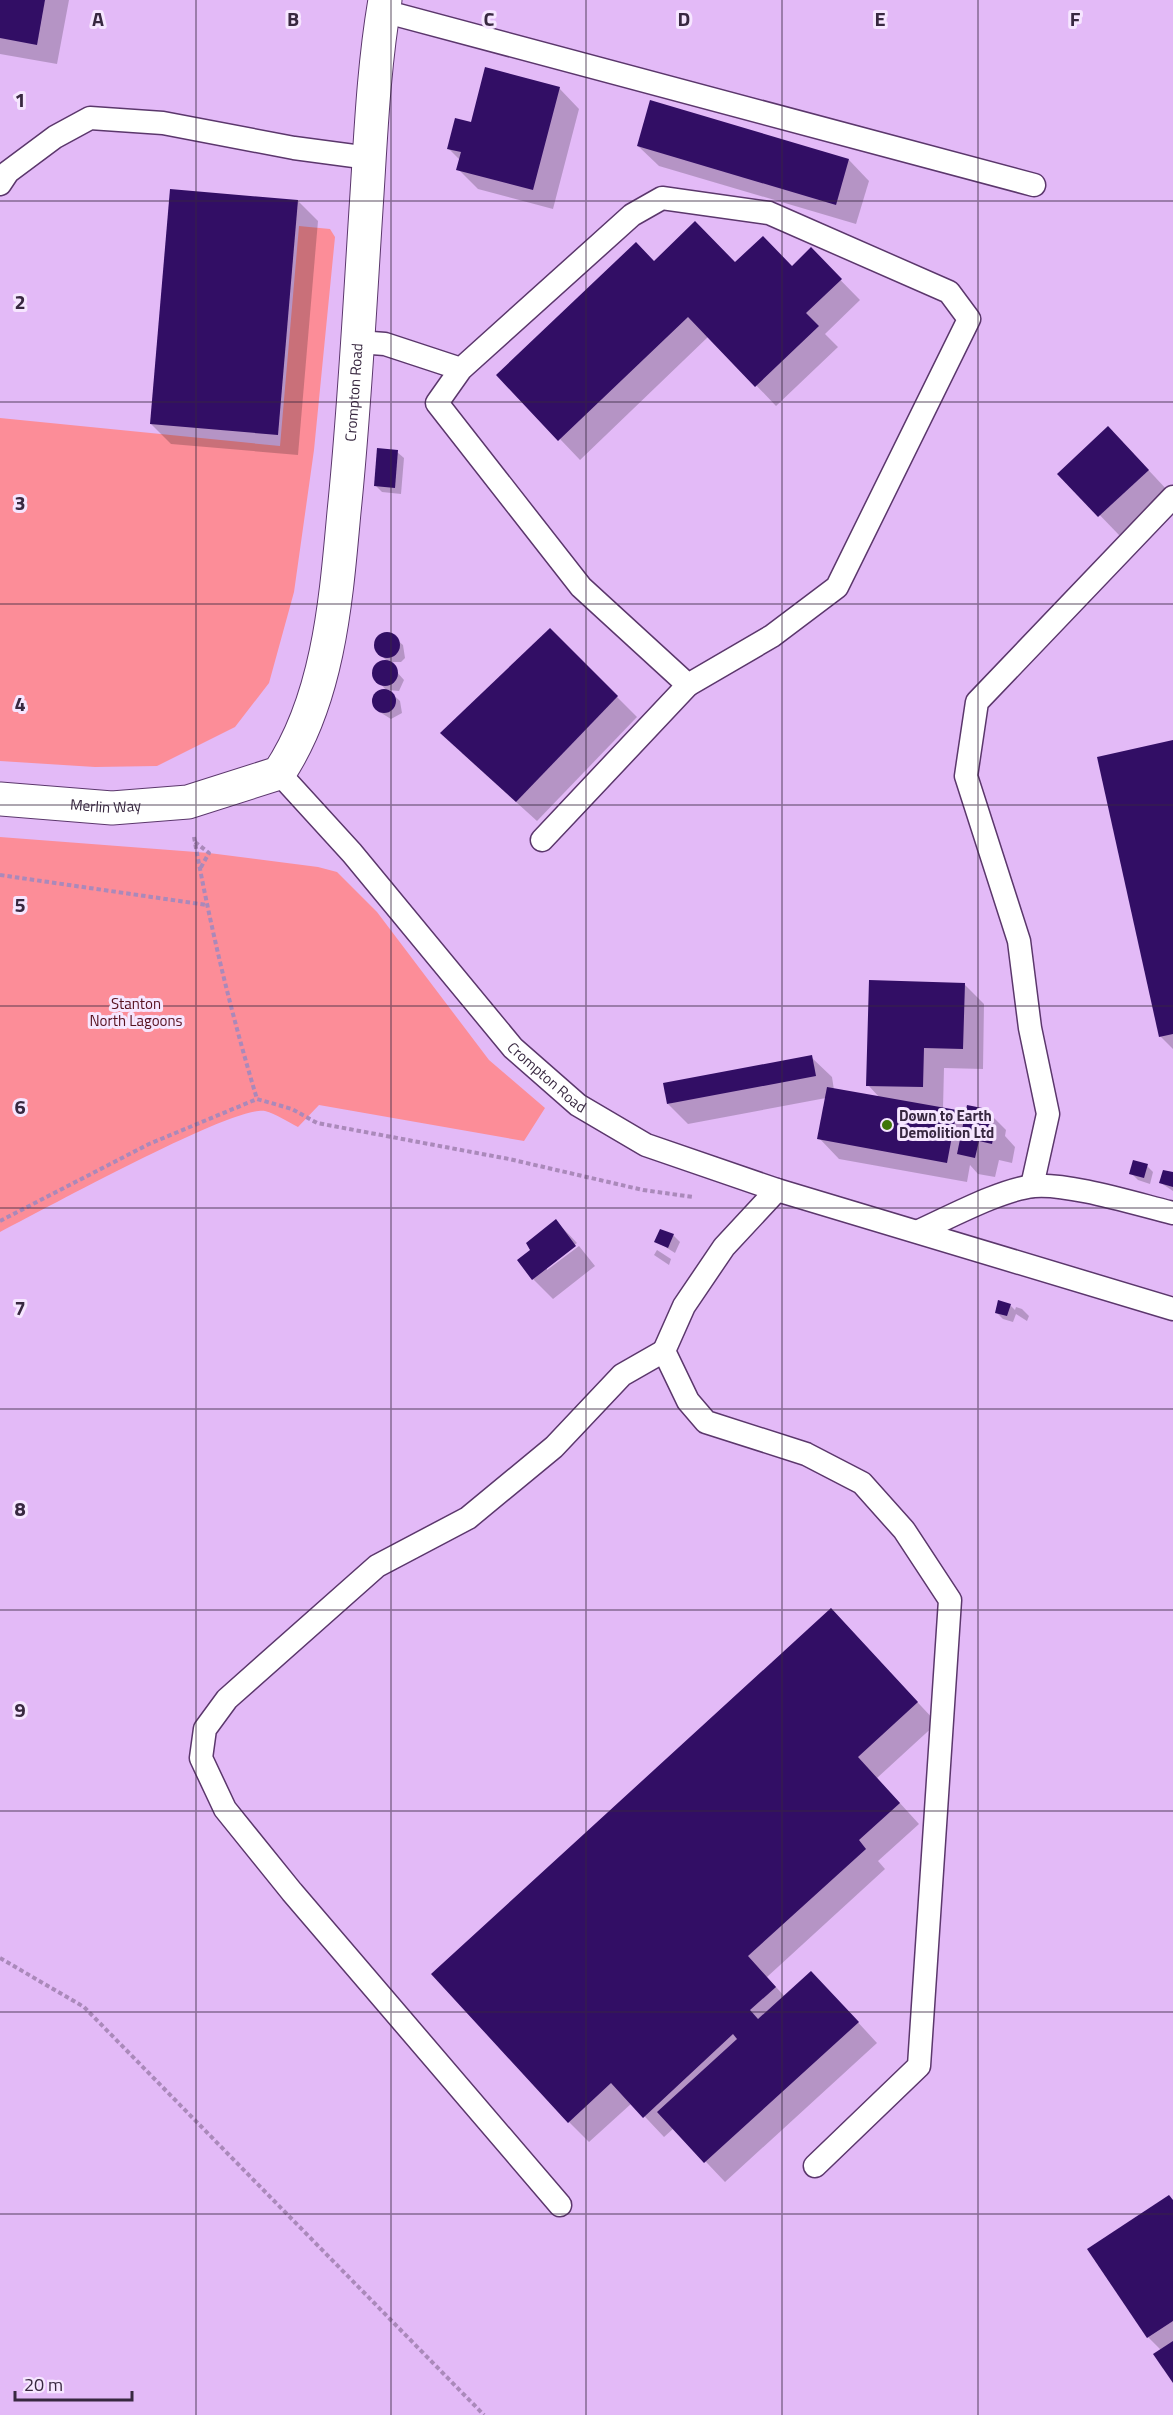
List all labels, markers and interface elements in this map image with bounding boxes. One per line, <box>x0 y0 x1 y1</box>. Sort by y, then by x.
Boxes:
text: A <box>92 3 104 34</box>
text: B <box>287 3 299 34</box>
text: C <box>484 3 495 34</box>
text: D <box>678 3 690 34</box>
text: E <box>874 3 886 34</box>
text: F <box>1070 3 1081 34</box>
text: 1 <box>14 84 26 115</box>
text: 2 <box>14 286 26 317</box>
street label: Crompton Road <box>339 342 369 442</box>
text: 3 <box>14 487 26 518</box>
text: 4 <box>14 688 26 719</box>
street label: Merlin Way <box>69 793 142 819</box>
text: 5 <box>14 889 26 920</box>
park label: Stanton North Lagoons <box>89 992 183 1032</box>
street label: Crompton Road <box>502 1037 591 1118</box>
text: 6 <box>14 1091 26 1122</box>
place label: Down to Earth Demolition Ltd <box>899 1104 994 1144</box>
marker: Down to Earth Demolition Ltd <box>880 1118 894 1132</box>
text: 7 <box>14 1292 26 1323</box>
text: 8 <box>14 1493 26 1524</box>
text: 9 <box>14 1694 26 1725</box>
scale bar <box>15 2364 132 2402</box>
text: 20 m <box>24 2371 63 2398</box>

